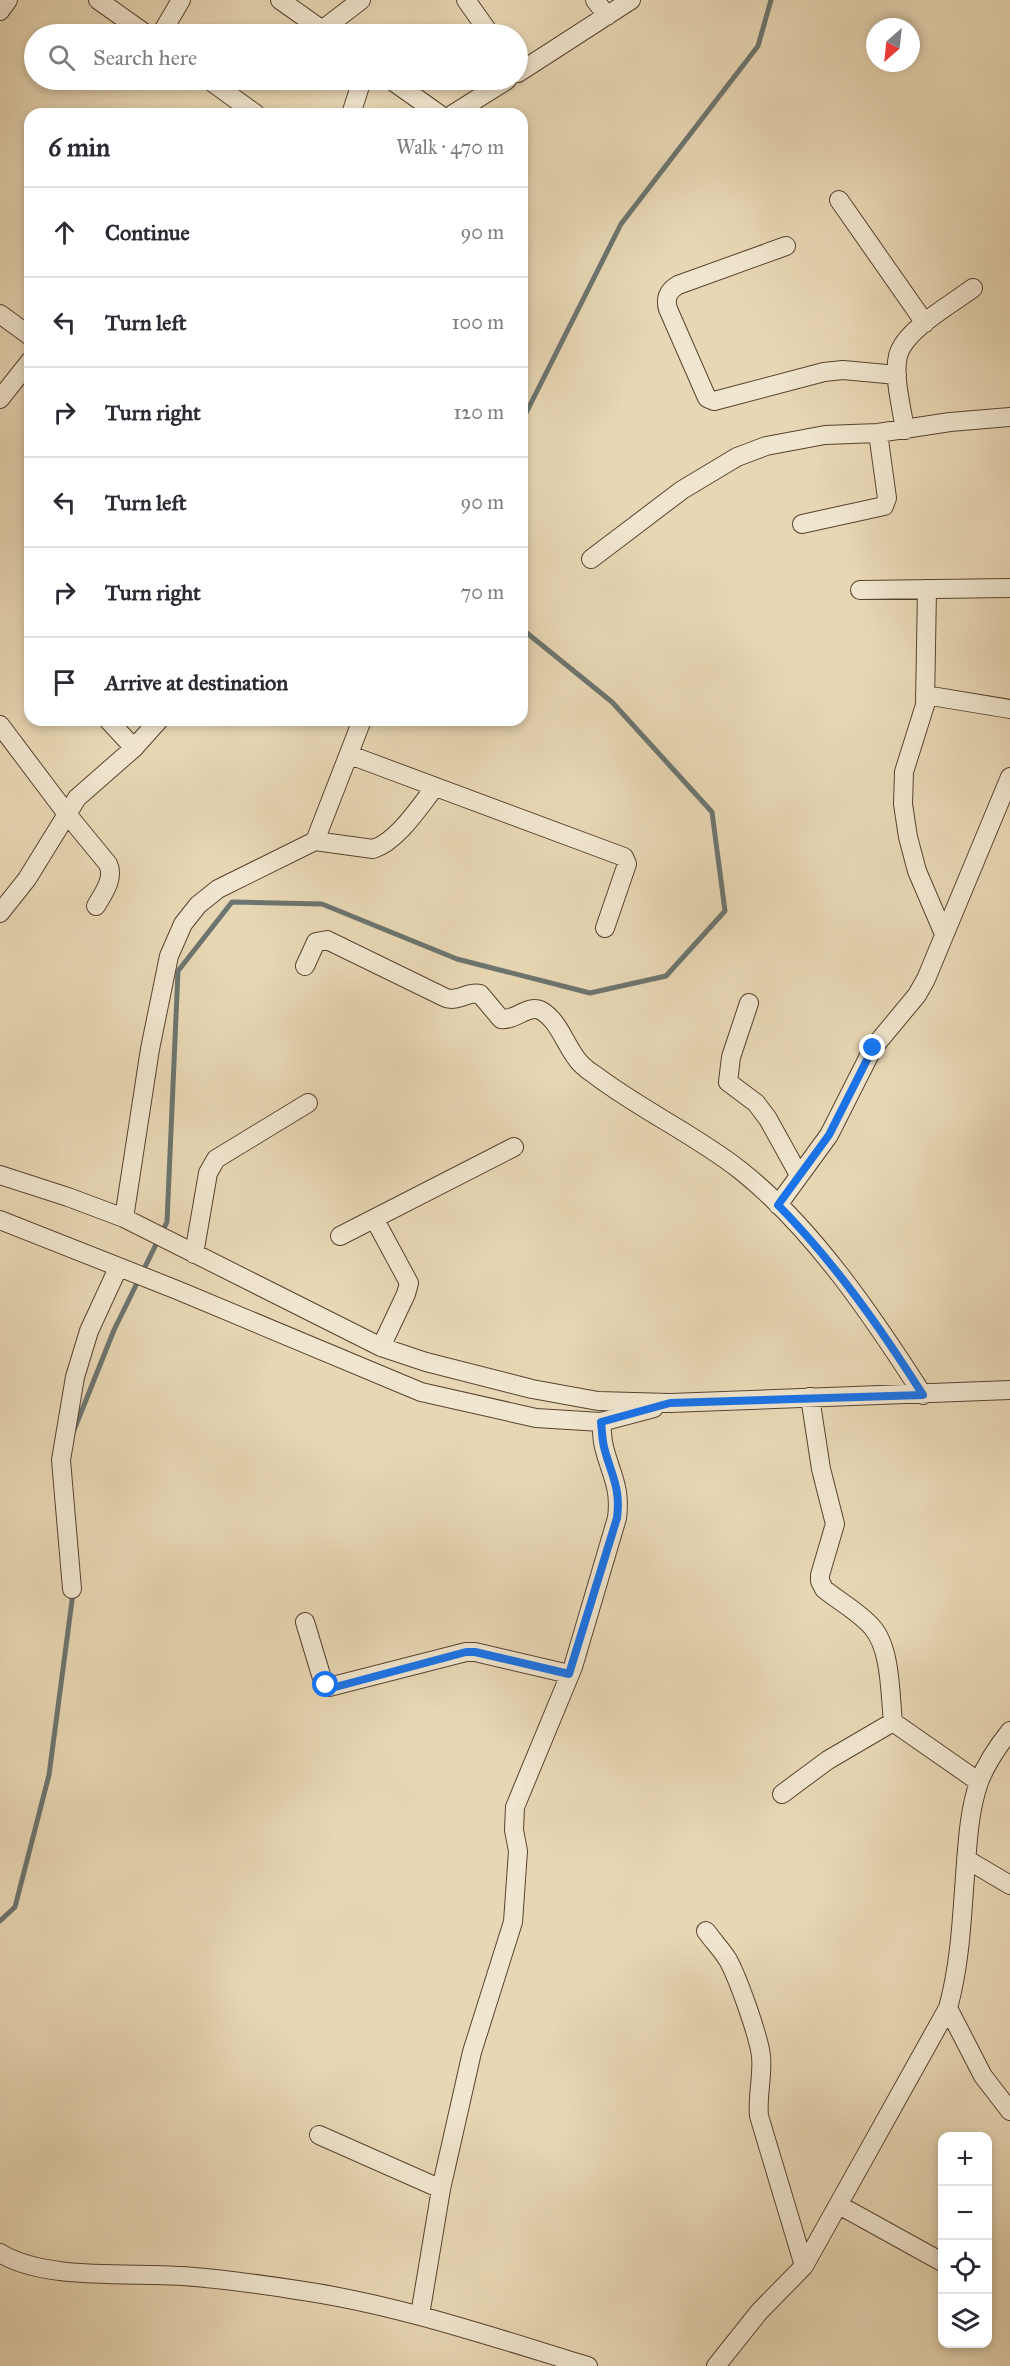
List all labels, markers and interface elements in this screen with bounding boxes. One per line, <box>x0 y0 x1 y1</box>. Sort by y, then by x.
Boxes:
north arrow <box>866 18 920 72</box>
search box <box>24 24 528 90</box>
icon: search <box>45 41 78 74</box>
text: Search here <box>93 44 197 71</box>
text: 6 min <box>48 131 110 163</box>
text: Walk · 470 m <box>396 135 504 159</box>
icon: ahead <box>48 216 81 249</box>
text: Continue <box>105 219 190 246</box>
text: 90 m <box>461 220 504 244</box>
icon: left <box>48 306 81 339</box>
text: Turn left <box>105 309 187 336</box>
text: 100 m <box>452 310 504 334</box>
icon: right <box>48 396 81 429</box>
text: Turn right <box>105 399 201 426</box>
text: 120 m <box>453 400 504 424</box>
icon: left <box>48 486 81 519</box>
text: Turn left <box>105 489 187 516</box>
text: 90 m <box>461 490 504 514</box>
icon: right <box>48 576 81 609</box>
text: Turn right <box>105 579 201 606</box>
text: 70 m <box>461 580 504 604</box>
icon: arrive <box>48 666 81 699</box>
text: Arrive at destination <box>105 669 288 696</box>
route end <box>859 1034 885 1060</box>
route start <box>312 1671 338 1697</box>
map controls <box>938 2132 992 2348</box>
button: + <box>938 2132 992 2186</box>
button: − <box>938 2186 992 2240</box>
button: locate <box>938 2240 992 2294</box>
button: layers <box>938 2294 992 2348</box>

